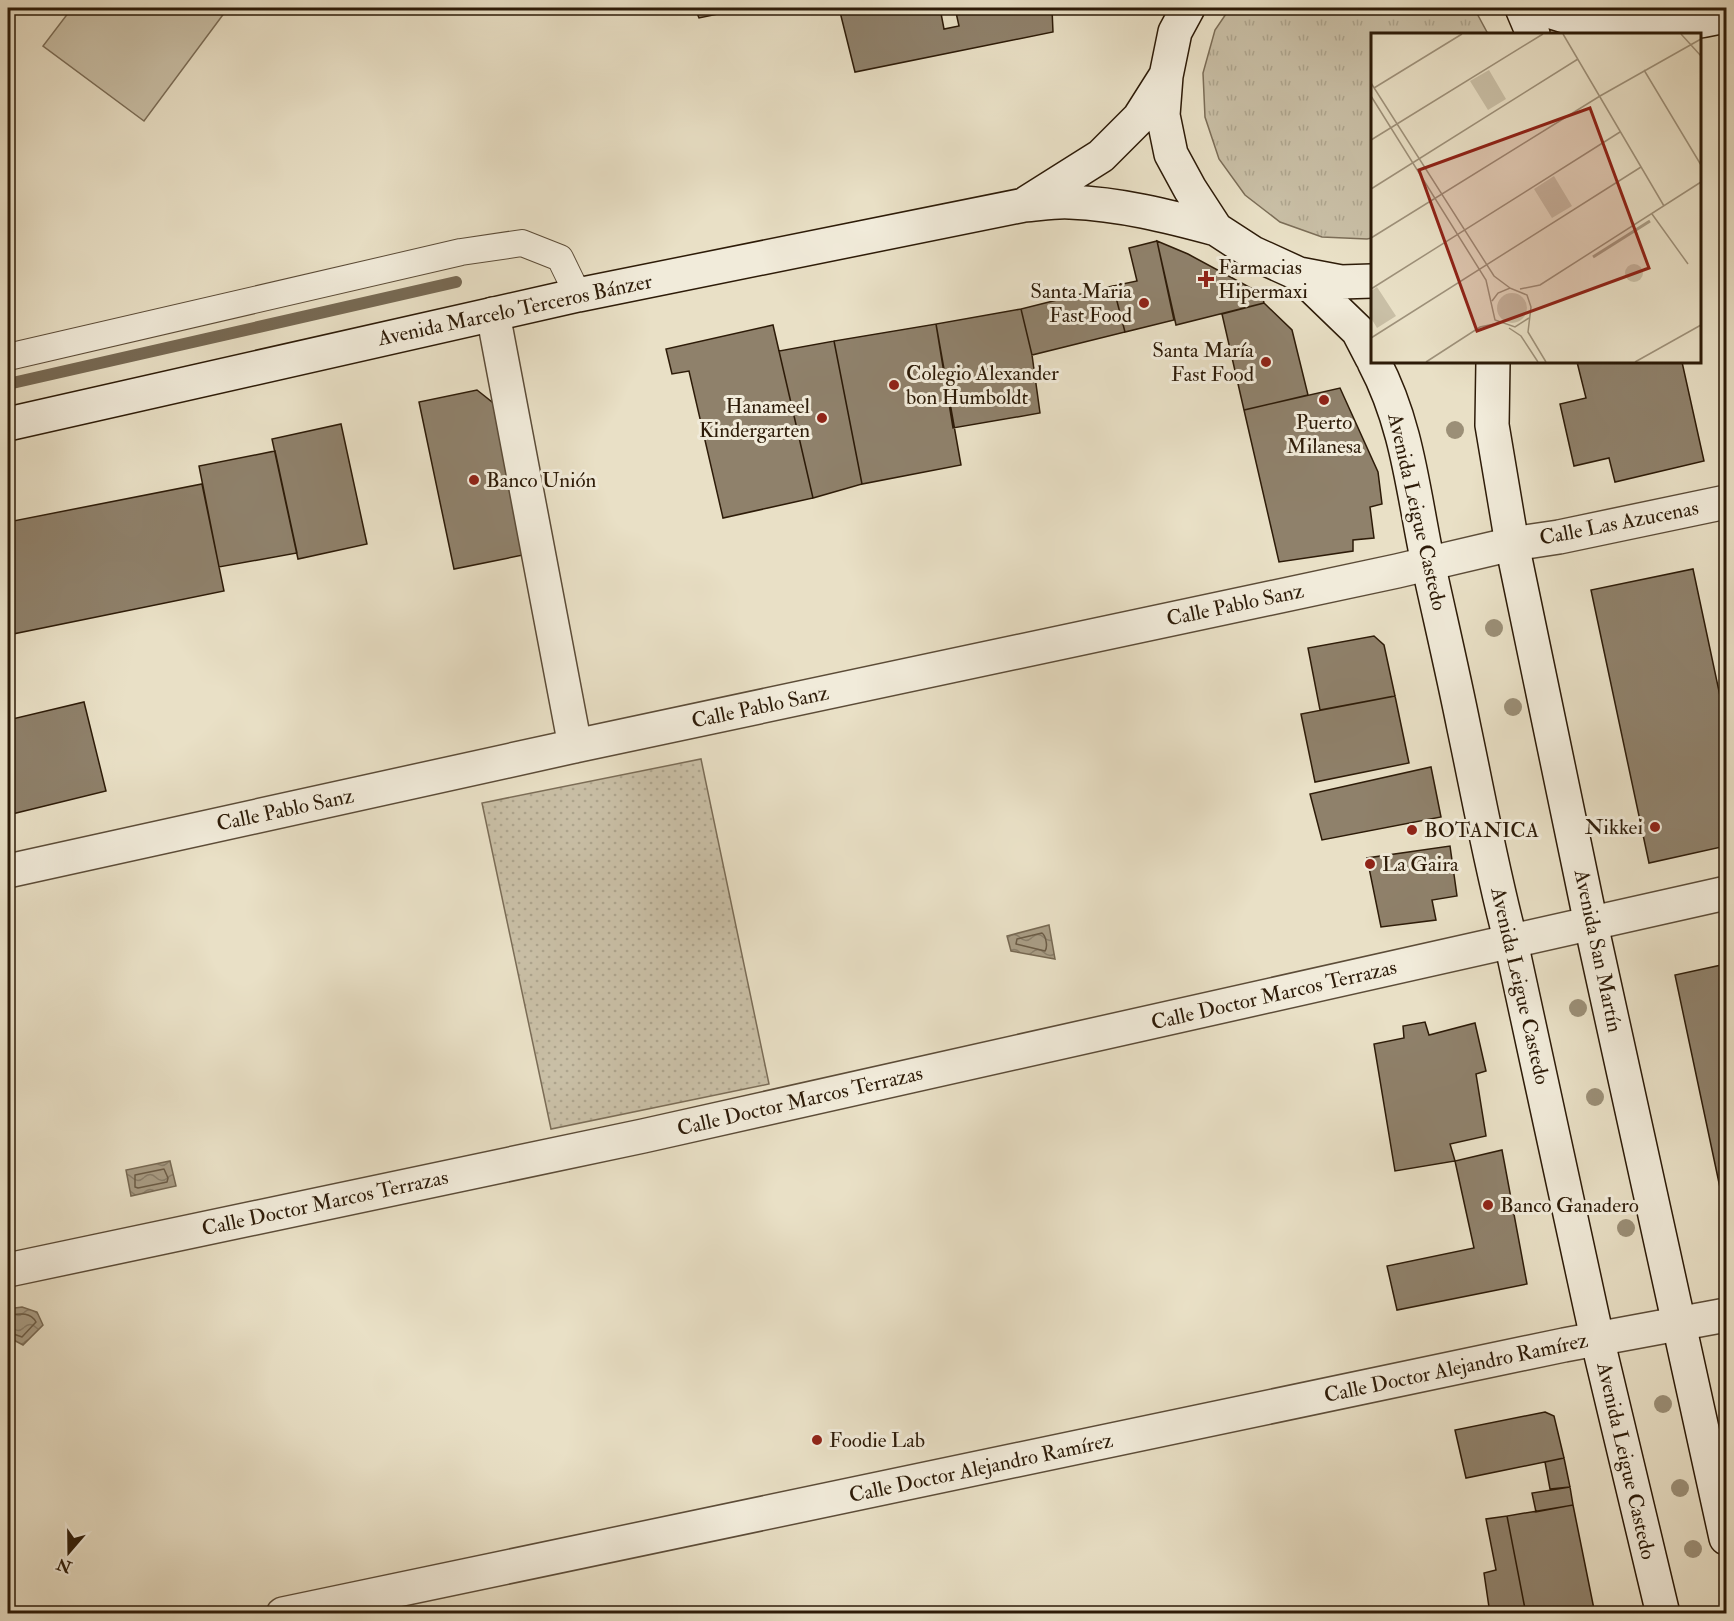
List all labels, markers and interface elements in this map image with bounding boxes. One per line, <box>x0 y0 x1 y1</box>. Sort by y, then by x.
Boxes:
inset map <box>1371 33 1701 363</box>
place label: Farmacias Hipermaxi <box>1218 254 1308 305</box>
street label: Avenida Marcelo Terceros Bánzer <box>374 268 655 353</box>
marker: Farmacias Hipermaxi <box>1199 272 1213 286</box>
place label: Santa Maria Fast Food <box>1030 278 1133 329</box>
marker: Santa Maria Fast Food <box>1137 296 1151 310</box>
place label: Santa María Fast Food <box>1152 337 1255 388</box>
marker: Santa María Fast Food <box>1259 355 1273 369</box>
place label: Colegio Alexander bon Humboldt <box>906 360 1059 411</box>
marker: Colegio Alexander bon Humboldt <box>887 378 901 392</box>
place label: Hanameel Kindergarten <box>699 393 811 444</box>
marker: Puerto Milanesa <box>1317 393 1331 407</box>
place label: Puerto Milanesa <box>1286 409 1362 460</box>
street label: Avenida Leigue Castedo <box>1381 410 1453 613</box>
marker: Hanameel Kindergarten <box>815 411 829 425</box>
place label: Banco Unión <box>486 467 597 494</box>
marker: Banco Unión <box>467 473 481 487</box>
street label: Calle Las Azucenas <box>1537 494 1701 552</box>
street label: Calle Pablo Sanz <box>1164 577 1306 633</box>
street label: Calle Pablo Sanz <box>689 679 831 735</box>
street label: Calle Pablo Sanz <box>214 782 356 838</box>
place label: Nikkei <box>1585 814 1643 841</box>
place label: BOTANICA <box>1424 817 1539 844</box>
marker: Nikkei <box>1648 820 1662 834</box>
marker: BOTANICA <box>1405 823 1419 837</box>
place label: La Gaira <box>1382 851 1459 878</box>
marker: La Gaira <box>1363 857 1377 871</box>
street label: Avenida San Martín <box>1567 866 1628 1035</box>
street label: Avenida Leigue Castedo <box>1484 884 1556 1087</box>
street label: Calle Doctor Marcos Terrazas <box>1149 954 1399 1036</box>
street label: Calle Doctor Marcos Terrazas <box>675 1060 925 1142</box>
street label: Calle Doctor Marcos Terrazas <box>199 1164 451 1242</box>
place label: Banco Ganadero <box>1500 1192 1639 1219</box>
marker: Banco Ganadero <box>1481 1198 1495 1212</box>
street label: Calle Doctor Alejandro Ramírez <box>1322 1327 1590 1409</box>
street label: Avenida Leigue Castedo <box>1590 1359 1662 1562</box>
place label: Foodie Lab <box>829 1427 925 1454</box>
street label: Calle Doctor Alejandro Ramírez <box>847 1427 1115 1509</box>
marker: Foodie Lab <box>810 1433 824 1447</box>
north arrow <box>39 1522 99 1582</box>
text: N <box>53 1553 75 1577</box>

